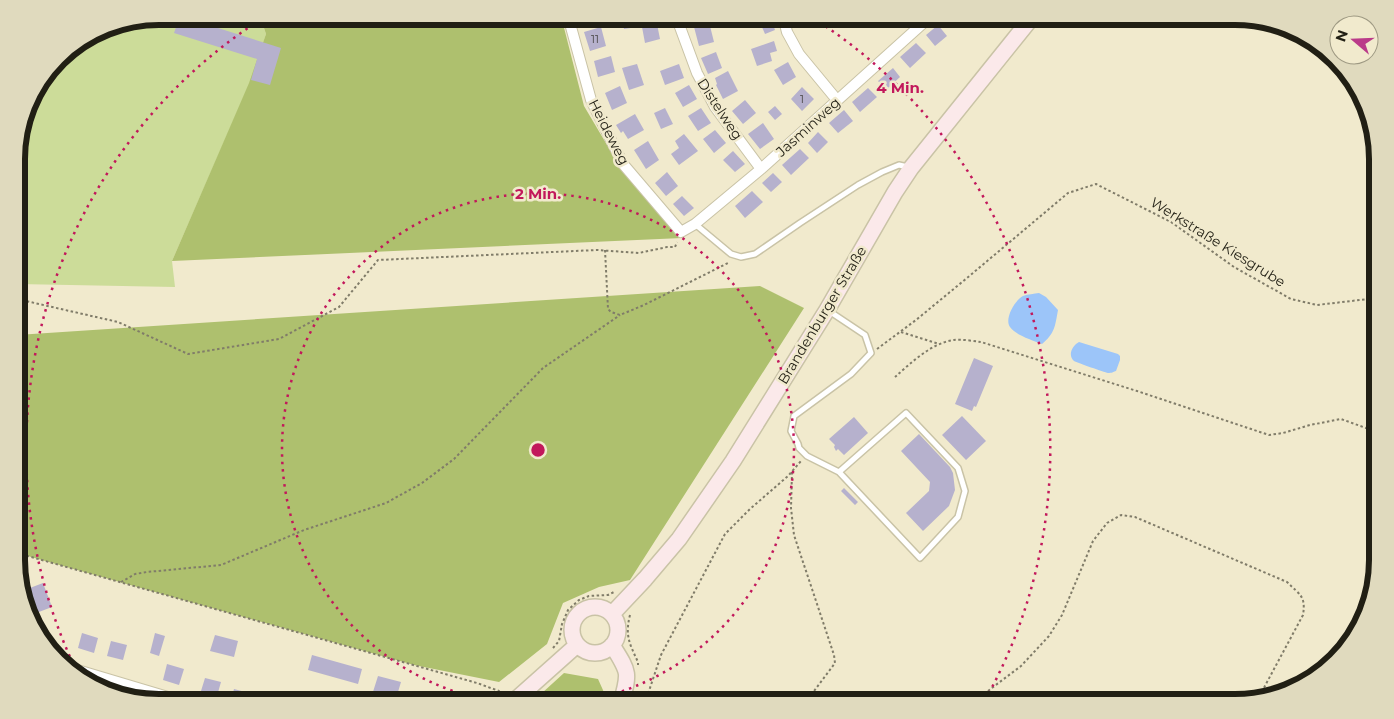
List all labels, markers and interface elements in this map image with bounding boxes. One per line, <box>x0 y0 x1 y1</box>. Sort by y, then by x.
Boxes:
north arrow <box>1329 15 1379 65</box>
text: N <box>1331 27 1352 44</box>
house number: 11 <box>591 32 599 46</box>
street label: Distelweg <box>693 75 747 143</box>
text: 4 Min. <box>876 78 924 97</box>
house number: 1 <box>800 92 804 106</box>
street label: Jasminweg <box>771 93 844 161</box>
street label: Heideweg <box>585 96 633 168</box>
text: 2 Min. <box>515 184 561 203</box>
street label: Werkstraße Kiesgrube <box>1147 193 1289 291</box>
street label: Brandenburger Straße <box>774 243 870 387</box>
centre of rings <box>529 441 547 459</box>

